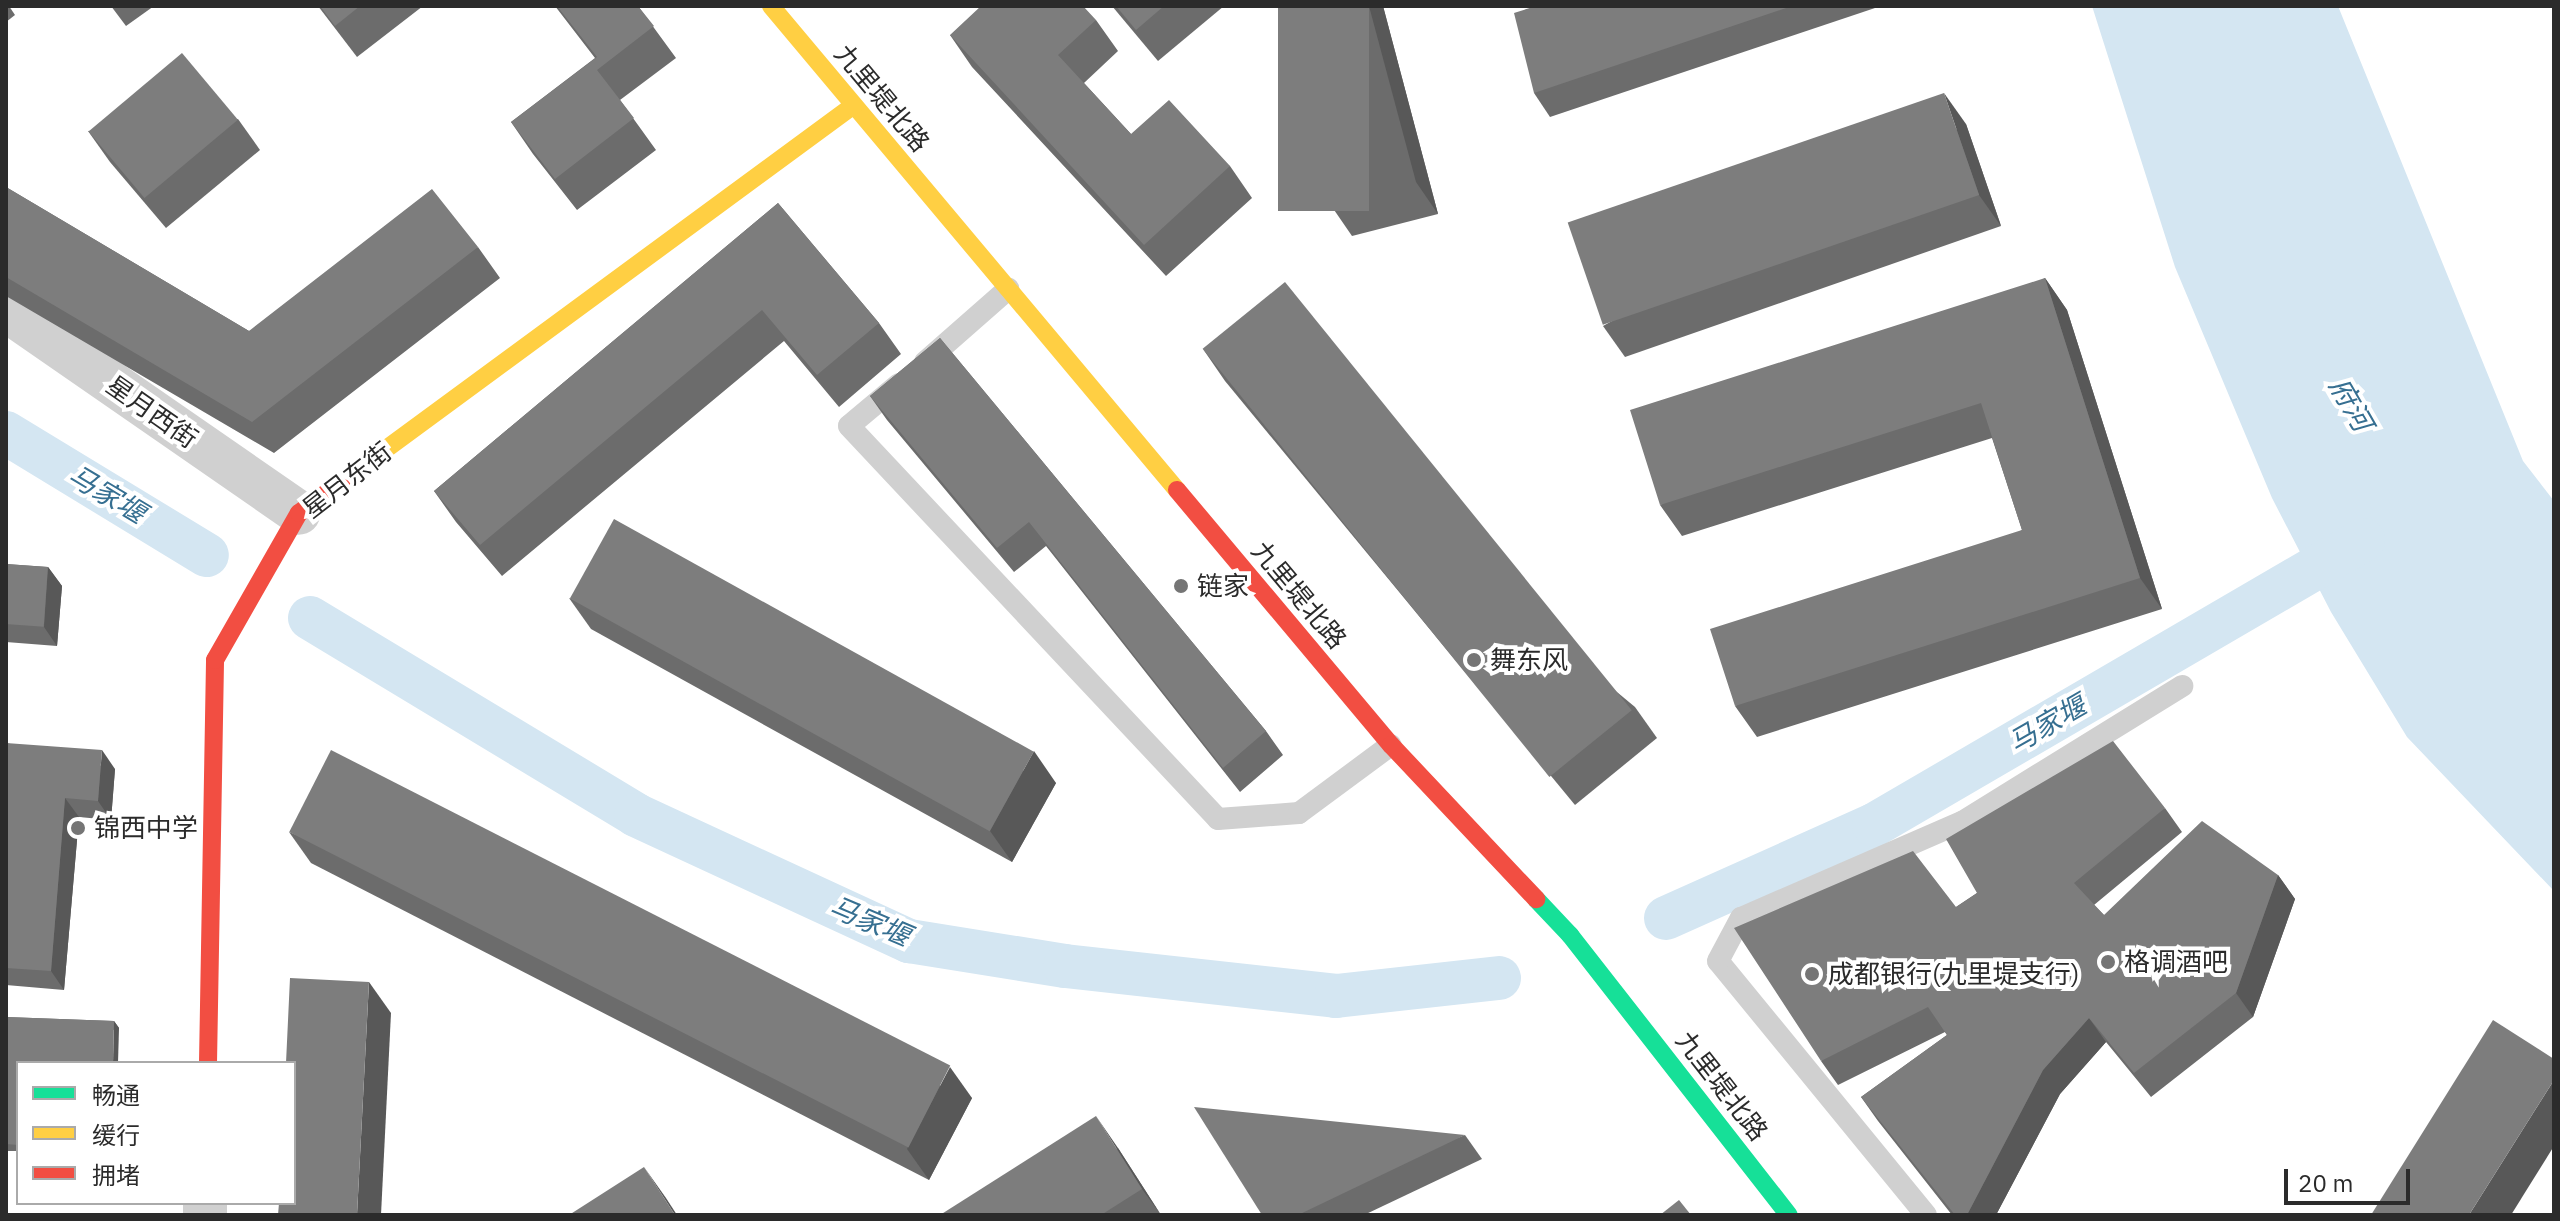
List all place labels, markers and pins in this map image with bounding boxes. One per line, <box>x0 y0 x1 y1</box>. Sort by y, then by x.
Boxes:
place label: 链家 <box>1197 570 1249 602</box>
marker: 链家 <box>1172 577 1190 595</box>
place label: 舞东风 <box>1490 644 1568 676</box>
marker: 舞东风 <box>1465 651 1483 669</box>
place label: 锦西中学 <box>94 812 198 844</box>
marker: 锦西中学 <box>69 819 87 837</box>
place label: 格调酒吧 <box>2124 946 2228 978</box>
marker: 格调酒吧 <box>2099 953 2117 971</box>
place label: 成都银行(九里堤支行) <box>1828 958 2079 990</box>
marker: 成都银行(九里堤支行) <box>1803 965 1821 983</box>

